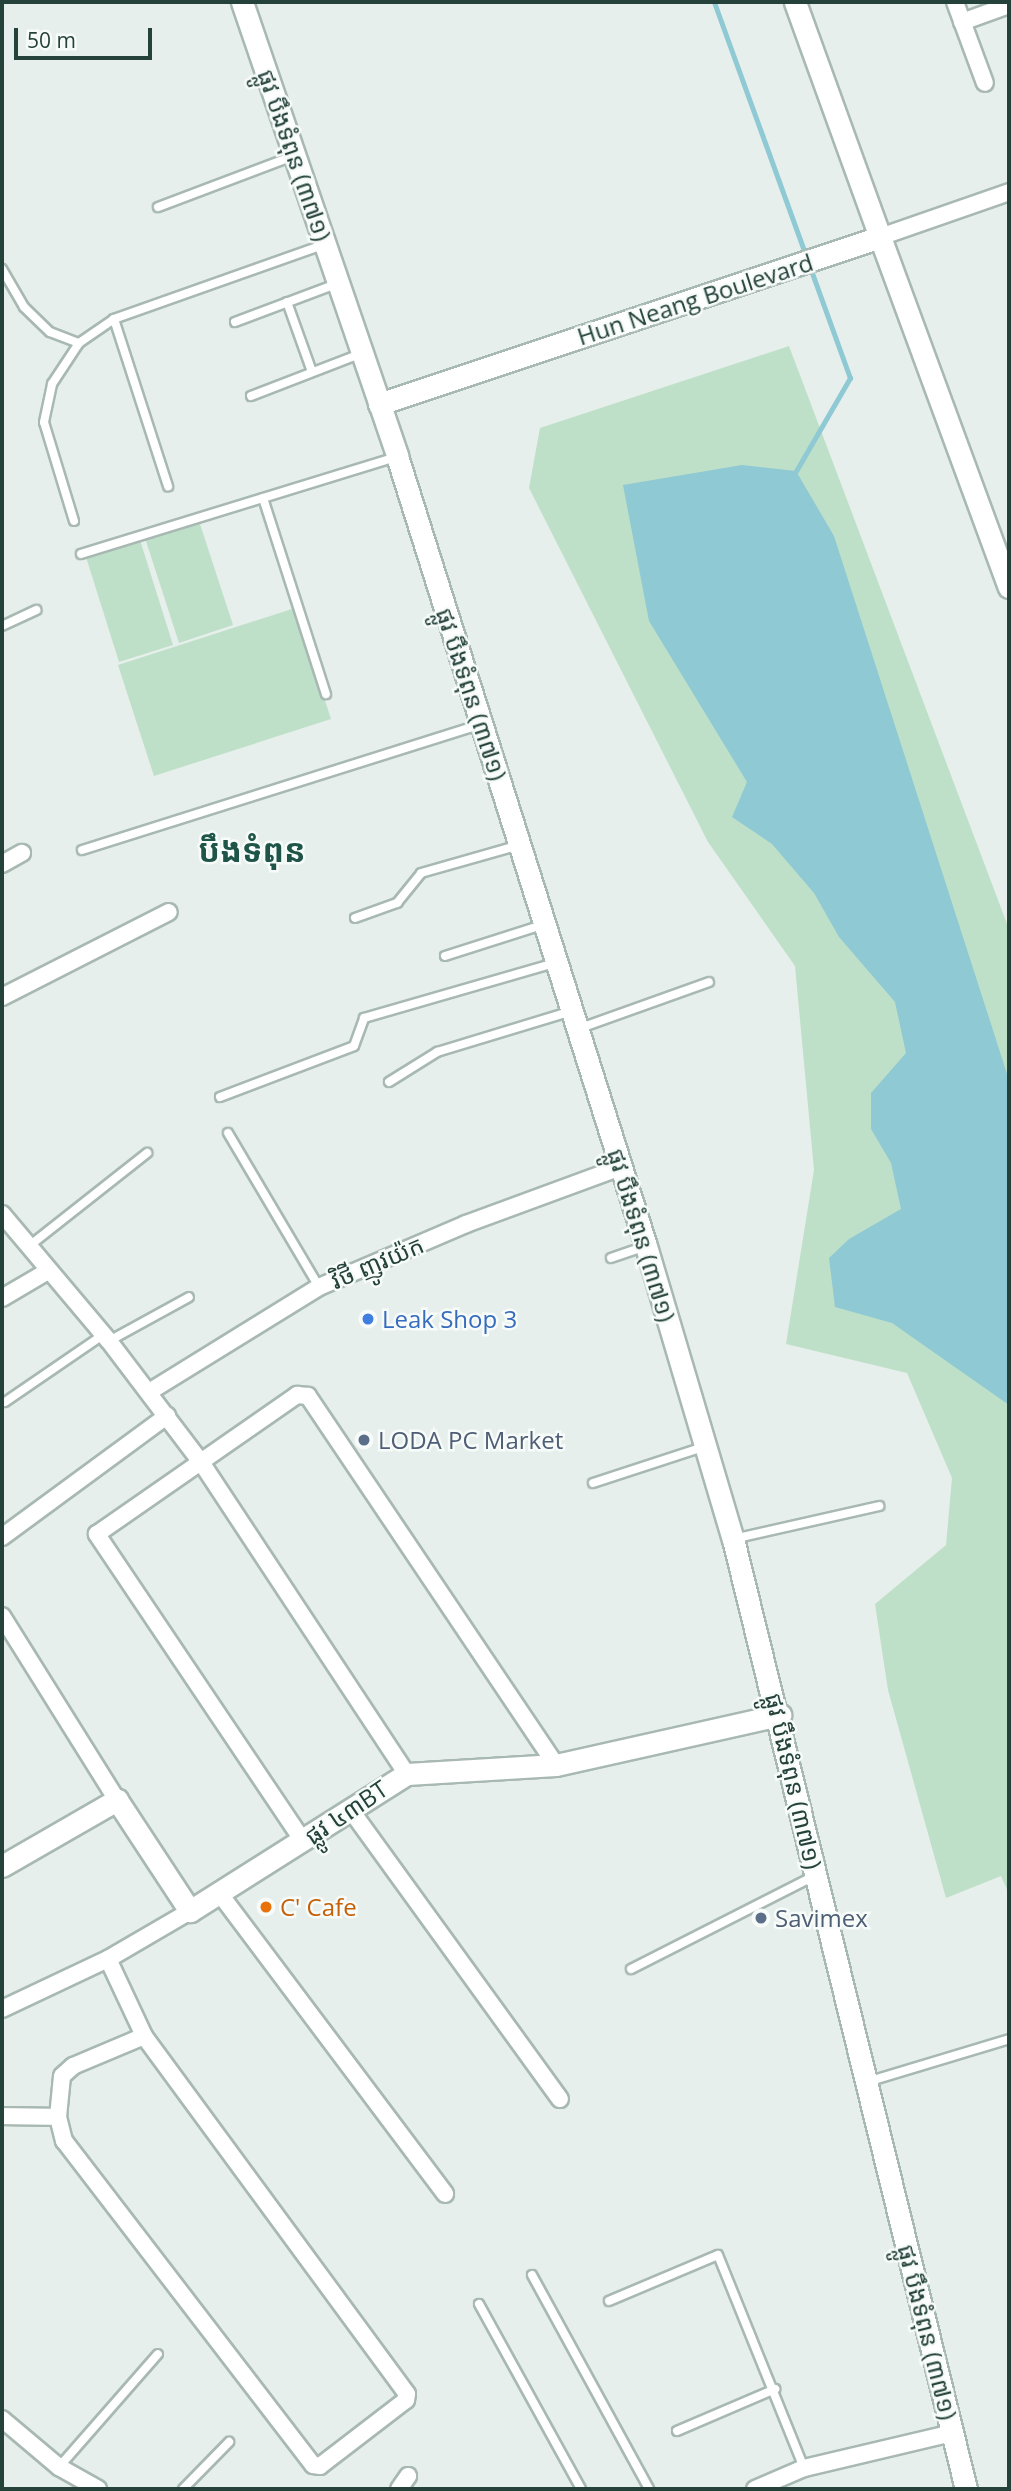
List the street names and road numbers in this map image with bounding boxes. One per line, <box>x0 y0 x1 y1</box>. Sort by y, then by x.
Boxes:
street label: ផ្លូវ បឹងទំពុន (៣៧១) <box>252 65 338 245</box>
street label: Hun Neang Boulevard <box>573 247 817 351</box>
street label: ផ្លូវ បឹងទំពុន (៣៧១) <box>431 604 513 784</box>
street label: ផ្លូវ បឹងទំពុន (៣៧១) <box>602 1145 682 1325</box>
street label: វិថី ញូវយ៉ក <box>326 1230 428 1294</box>
street label: ផ្លូវ បឹងទំពុន (៣៧១) <box>760 1690 828 1872</box>
street label: ផ្លូវ ៤៣BT <box>299 1774 393 1850</box>
street label: ផ្លូវ បឹងទំពុន (៣៧១) <box>892 2241 964 2423</box>

